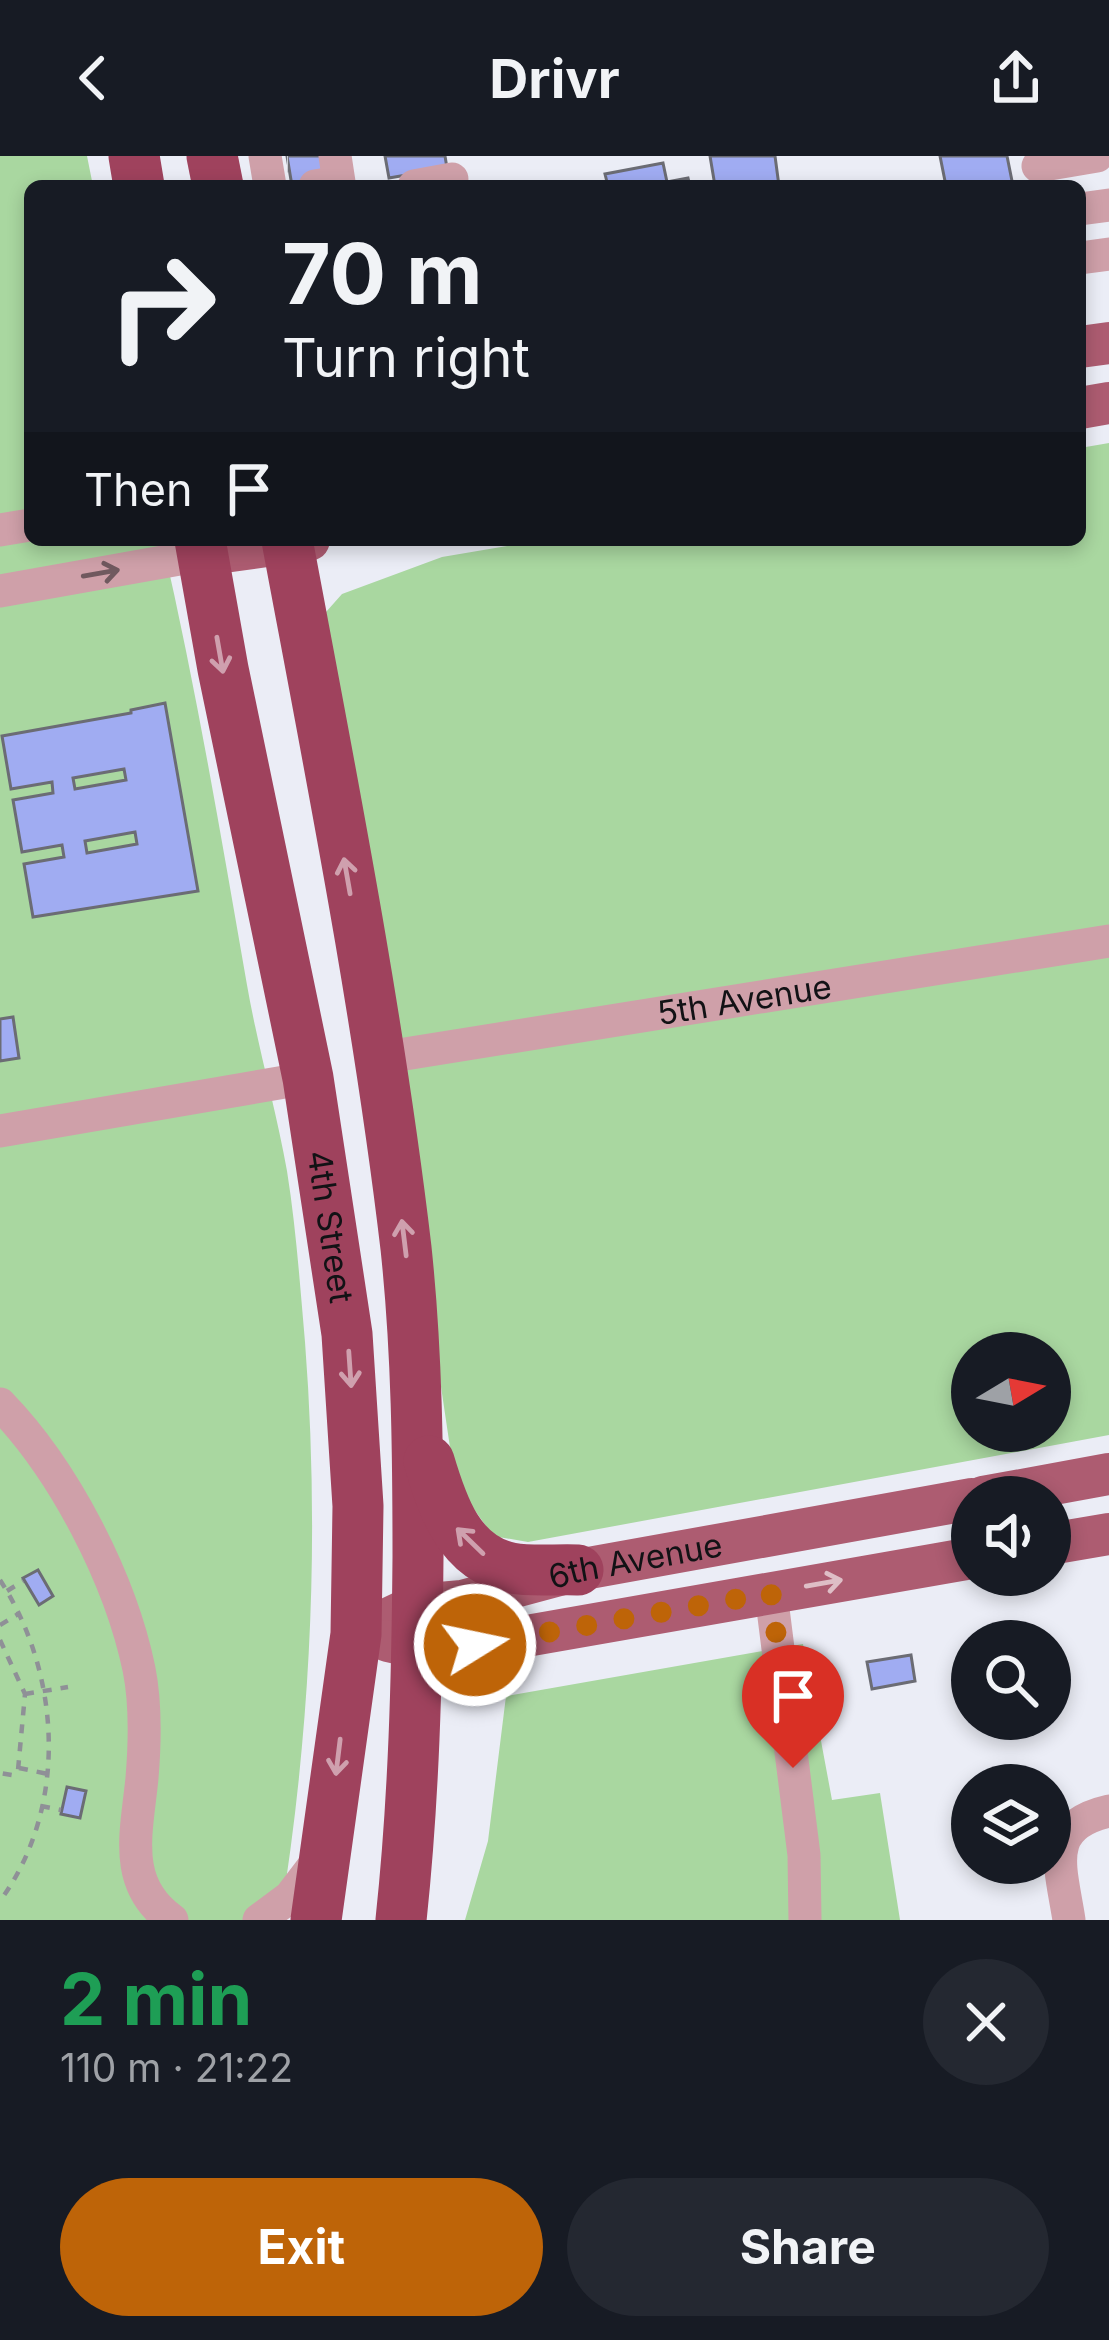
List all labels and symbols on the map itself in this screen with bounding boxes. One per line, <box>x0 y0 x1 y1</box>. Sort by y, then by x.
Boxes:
one-way arrow <box>81 561 120 584</box>
one-way arrow <box>210 635 232 674</box>
one-way arrow <box>335 857 358 896</box>
street label: 5th Avenue <box>654 966 834 1033</box>
street label: 4th Street <box>299 1147 362 1306</box>
one-way arrow <box>392 1219 415 1258</box>
north arrow <box>951 1332 1071 1452</box>
one-way arrow <box>338 1349 361 1388</box>
street label: 6th Avenue <box>544 1524 725 1597</box>
one-way arrow <box>456 1528 485 1556</box>
one-way arrow <box>804 1571 843 1594</box>
position arrow <box>412 1582 538 1708</box>
pin <box>742 1645 844 1768</box>
one-way arrow <box>326 1737 348 1776</box>

